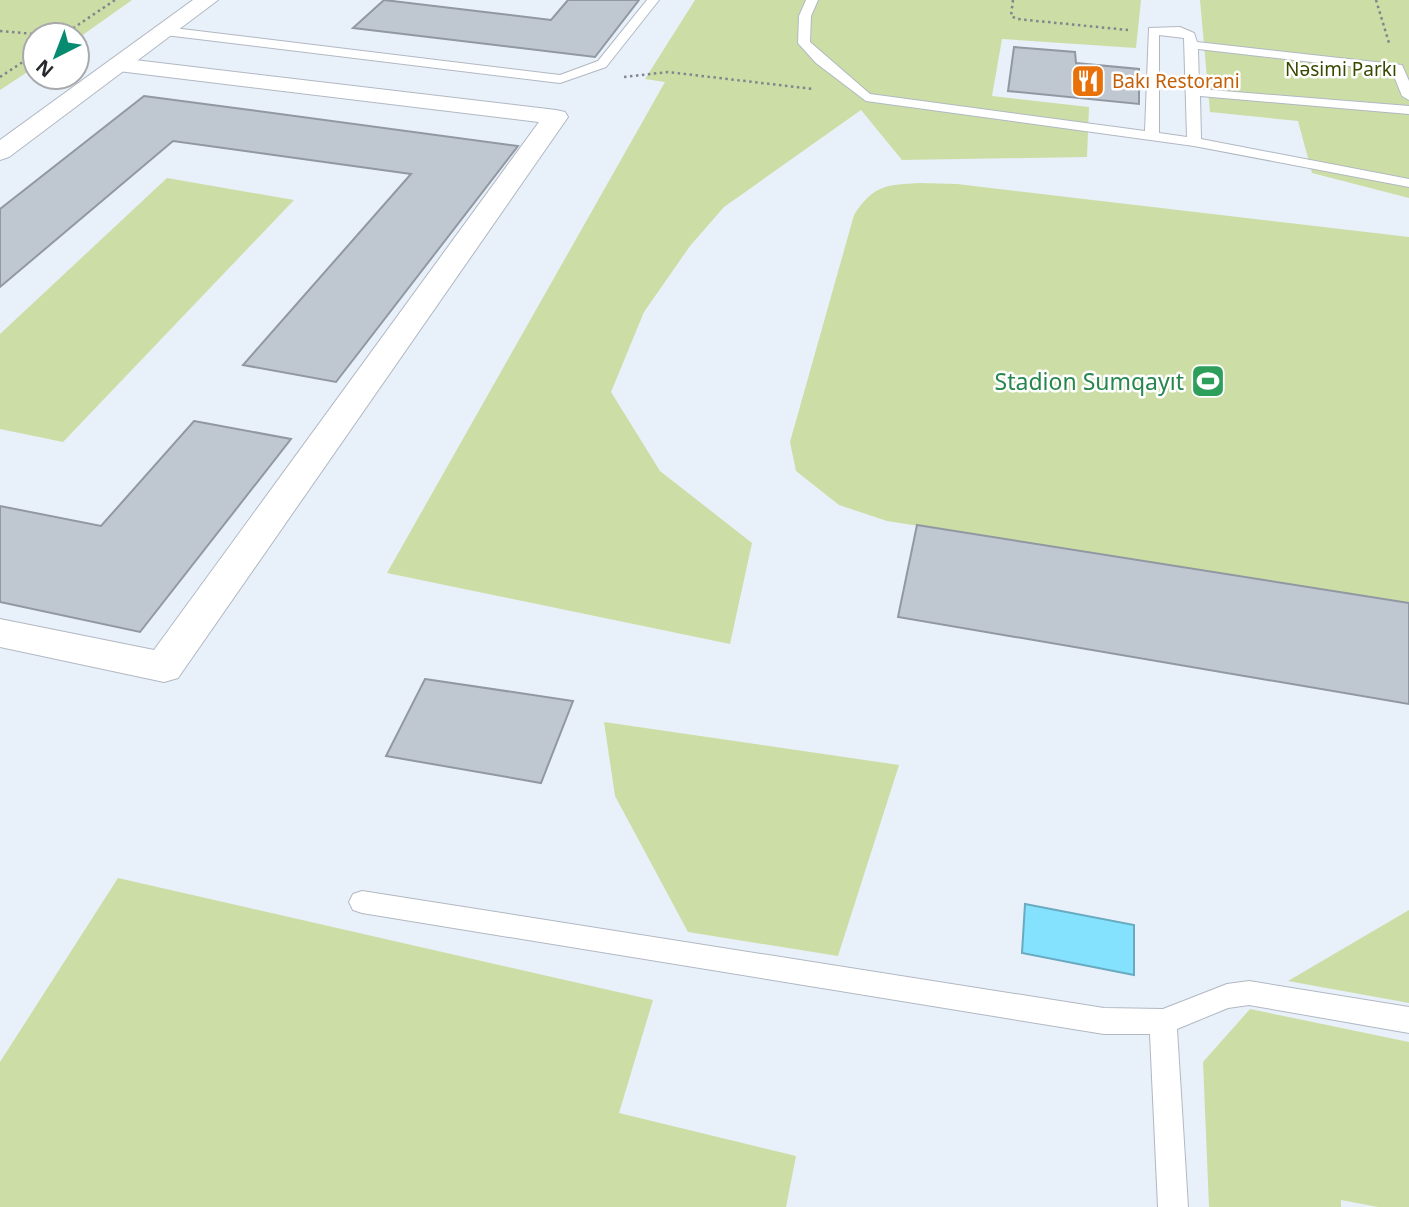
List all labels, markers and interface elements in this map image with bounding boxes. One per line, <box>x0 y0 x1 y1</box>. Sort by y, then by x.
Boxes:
north arrow <box>21 21 91 91</box>
text: N <box>30 54 59 83</box>
park label: Nəsimi Parkı <box>1285 56 1397 82</box>
restaurant icon: Bakı Restorani <box>1069 62 1107 100</box>
place label: Bakı Restorani <box>1112 68 1240 94</box>
sports icon: Stadion Sumqayıt <box>1189 362 1227 400</box>
place label: Stadion Sumqayıt <box>995 365 1184 397</box>

